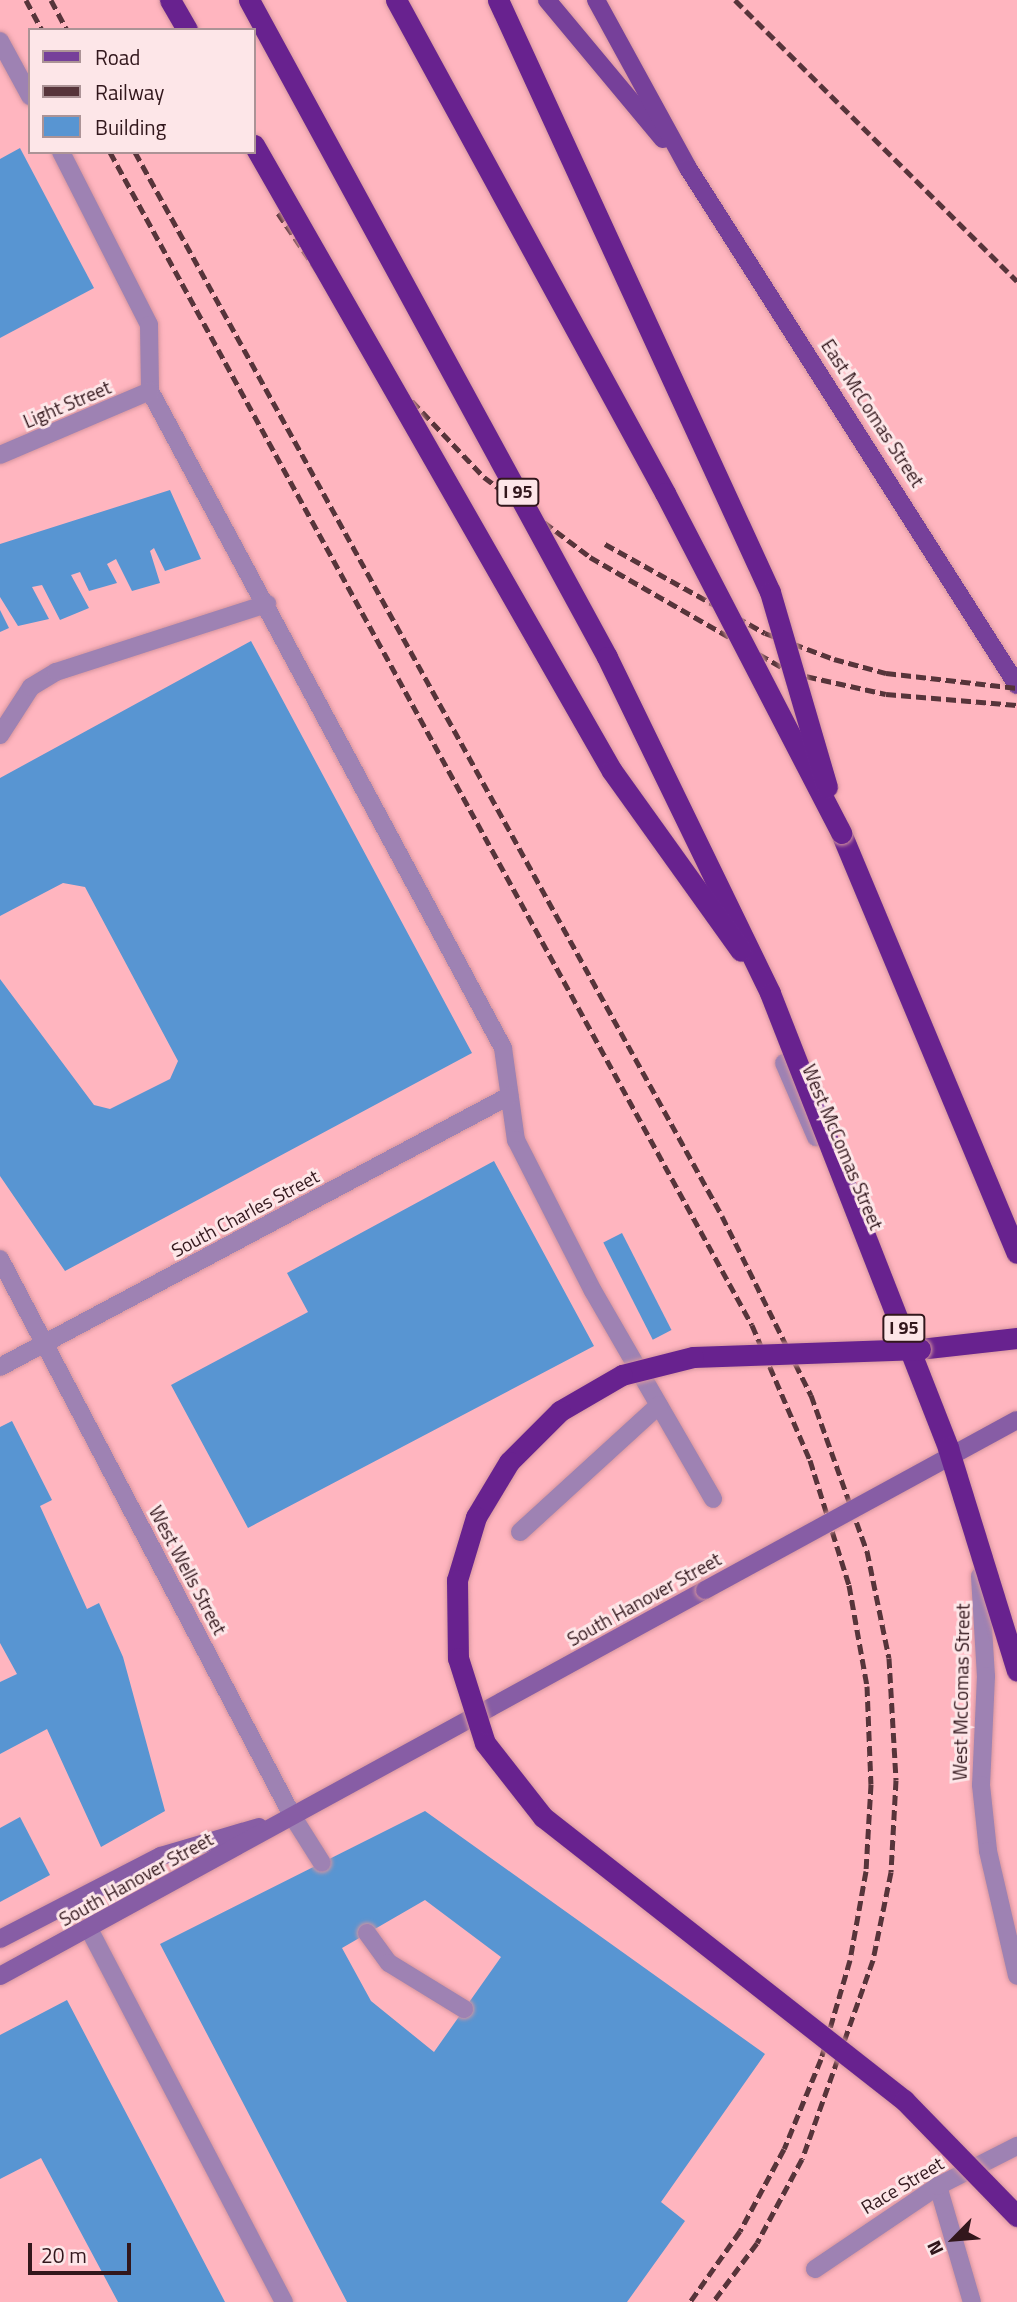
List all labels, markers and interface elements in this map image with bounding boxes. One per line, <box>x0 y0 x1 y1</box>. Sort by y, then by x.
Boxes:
legend <box>28 28 256 154</box>
text: Road <box>95 41 140 73</box>
text: Railway <box>95 76 164 108</box>
text: Building <box>95 111 166 143</box>
street label: East McComas Street <box>817 335 929 491</box>
street label: Light Street <box>20 375 114 433</box>
road number: I 95 <box>495 478 541 506</box>
street label: West McComas Street <box>798 1061 888 1233</box>
street label: South Charles Street <box>167 1164 323 1262</box>
road number: I 95 <box>881 1314 927 1343</box>
street label: West Wells Street <box>144 1502 232 1638</box>
street label: South Hanover Street <box>563 1547 725 1651</box>
street label: West McComas Street <box>948 1603 974 1781</box>
street label: South Hanover Street <box>55 1827 217 1931</box>
street label: Race Street <box>857 2151 947 2219</box>
north arrow <box>919 2204 989 2274</box>
scale bar <box>32 2228 135 2272</box>
text: N <box>919 2236 950 2260</box>
text: 20 m <box>41 2239 87 2271</box>

